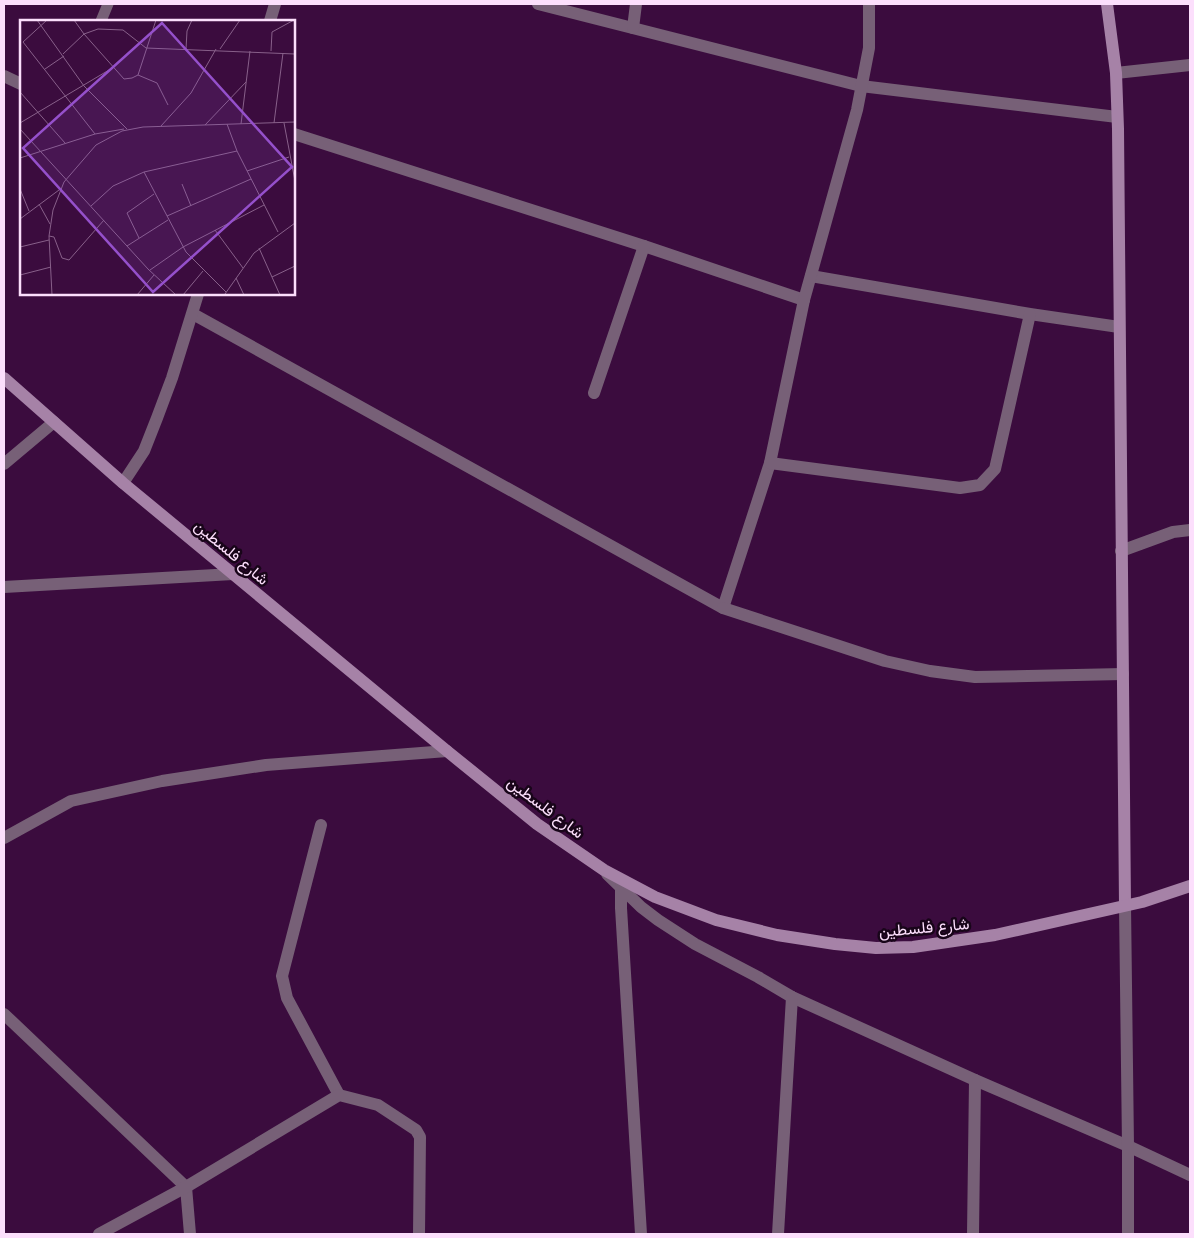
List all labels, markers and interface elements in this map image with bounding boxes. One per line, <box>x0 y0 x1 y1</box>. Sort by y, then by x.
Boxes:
inset map <box>20 20 295 295</box>
street label: شارع فلسطين <box>189 515 273 590</box>
street label: شارع فلسطين <box>502 772 588 844</box>
street label: شارع فلسطين <box>878 913 970 943</box>

